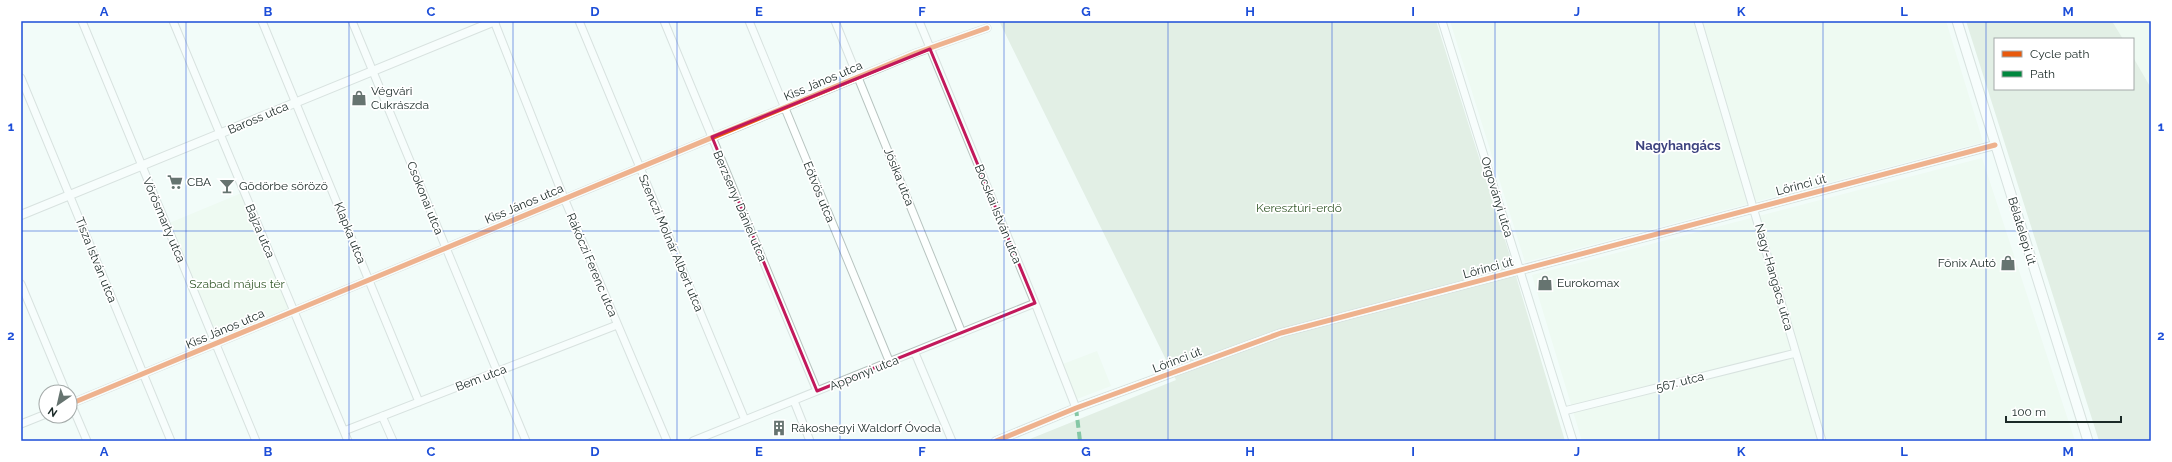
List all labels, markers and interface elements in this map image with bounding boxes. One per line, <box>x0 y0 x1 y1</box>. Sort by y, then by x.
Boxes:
text: A <box>100 4 109 19</box>
text: B <box>264 4 273 19</box>
text: C <box>427 4 436 19</box>
text: D <box>590 4 600 19</box>
text: E <box>755 4 763 19</box>
text: F <box>918 4 926 19</box>
text: G <box>1081 4 1091 19</box>
text: H <box>1245 4 1255 19</box>
text: I <box>1411 4 1415 19</box>
text: J <box>1574 4 1580 19</box>
text: K <box>1737 4 1746 19</box>
text: L <box>1900 4 1908 19</box>
text: M <box>2062 4 2074 19</box>
legend <box>1994 38 2134 90</box>
text: Cycle path <box>2030 47 2089 61</box>
street label: Kiss János utca <box>782 58 864 104</box>
text: Path <box>2030 67 2055 81</box>
place label: Végvári Cukrászda <box>371 84 429 112</box>
shop icon: Végvári Cukrászda <box>350 89 368 107</box>
street label: Baross utca <box>226 99 290 137</box>
text: 1 <box>8 119 15 134</box>
text: 1 <box>2158 119 2165 134</box>
district label: Nagyhangács <box>1635 138 1721 153</box>
street label: Jósika utca <box>881 146 917 208</box>
street label: Berzsenyi Dániel utca <box>710 149 770 263</box>
street label: Orgoványi utca <box>1478 155 1516 239</box>
street label: Csokonai utca <box>404 159 446 237</box>
street label: Eötvös utca <box>800 159 838 225</box>
street label: Bocskai István utca <box>972 162 1024 266</box>
street label: Szenczi Molnár Albert utca <box>636 172 706 314</box>
street label: Lőrinci út <box>1774 172 1828 198</box>
supermarket icon: CBA <box>166 173 184 191</box>
place label: CBA <box>187 175 211 189</box>
street label: Vörösmarty utca <box>140 176 188 264</box>
bar icon: Gödörbe söröző <box>218 177 236 195</box>
place label: Gödörbe söröző <box>239 179 328 193</box>
street label: Kiss János utca <box>483 181 565 227</box>
street label: Bélatelepi út <box>2005 195 2039 267</box>
street label: Klapka utca <box>331 200 369 266</box>
park label: Keresztúri-erdő <box>1256 201 1342 215</box>
street label: Bajza utca <box>242 202 278 260</box>
street label: Rákóczi Ferenc utca <box>564 211 620 319</box>
street label: Tisza István utca <box>72 215 120 305</box>
street label: Nagy-Hangács utca <box>1752 222 1796 332</box>
shop icon: Főnix Autó <box>1999 254 2017 272</box>
street label: Lőrinci út <box>1461 255 1515 281</box>
place label: Főnix Autó <box>1938 256 1996 270</box>
shop icon: Eurokomax <box>1536 274 1554 292</box>
place label: Eurokomax <box>1557 276 1619 290</box>
park label: Szabad május tér <box>189 277 286 291</box>
street label: Kiss János utca <box>184 306 266 352</box>
text: 2 <box>7 328 15 343</box>
text: 2 <box>2157 328 2165 343</box>
street label: Lőrinci út <box>1151 344 1203 376</box>
street label: Apponyi utca <box>827 353 901 393</box>
street label: Bem utca <box>454 362 508 394</box>
street label: 567. utca <box>1655 369 1705 395</box>
north arrow <box>38 384 78 424</box>
scale bar <box>2006 398 2121 424</box>
text: N <box>46 404 60 420</box>
text: 100 m <box>2012 405 2046 419</box>
building icon: Rákoshegyi Waldorf Óvoda <box>770 419 788 437</box>
place label: Rákoshegyi Waldorf Óvoda <box>791 421 941 435</box>
text: A <box>100 444 109 459</box>
text: B <box>264 444 273 459</box>
text: C <box>427 444 436 459</box>
text: D <box>590 444 600 459</box>
text: E <box>755 444 763 459</box>
text: F <box>918 444 926 459</box>
text: G <box>1081 444 1091 459</box>
text: H <box>1245 444 1255 459</box>
text: I <box>1411 444 1415 459</box>
text: J <box>1574 444 1580 459</box>
text: K <box>1737 444 1746 459</box>
text: L <box>1900 444 1908 459</box>
text: M <box>2062 444 2074 459</box>

